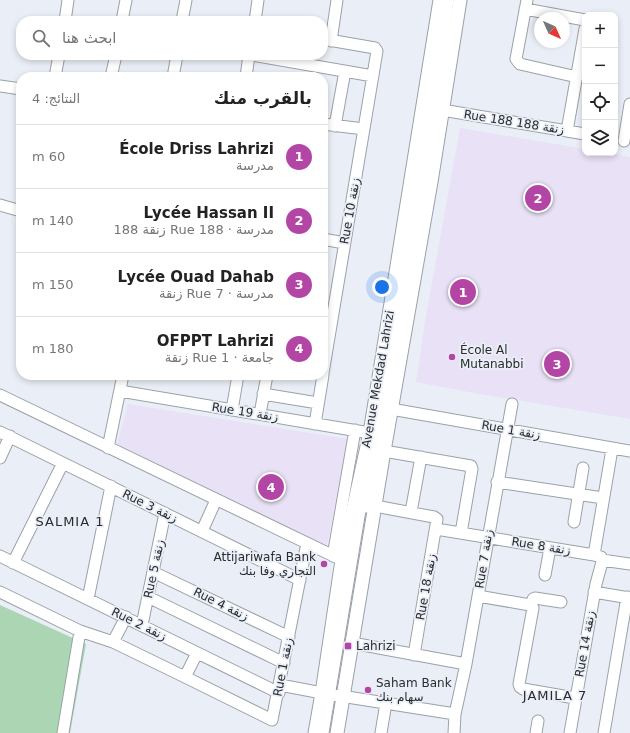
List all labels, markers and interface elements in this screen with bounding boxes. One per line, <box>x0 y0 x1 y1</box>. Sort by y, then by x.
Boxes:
north arrow <box>534 12 570 48</box>
map controls <box>582 12 618 156</box>
button: + <box>582 12 618 48</box>
search box <box>16 16 328 60</box>
icon: search <box>30 27 52 49</box>
text: ابحث هنا <box>62 29 117 47</box>
button: − <box>582 48 618 84</box>
button: locate <box>582 84 618 120</box>
text: بالقرب منك <box>214 88 312 108</box>
text: النتائج: 4 <box>32 91 80 106</box>
street label: Rue 188 زنقة 188 <box>463 107 566 138</box>
button: layers <box>582 120 618 156</box>
text: École Driss Lahrizi <box>119 140 274 158</box>
text: 60 m <box>32 149 65 164</box>
text: 1 <box>294 149 304 164</box>
text: مدرسة <box>236 158 274 173</box>
street label: Rue 10 زنقة <box>337 176 364 246</box>
pin: 2 <box>525 183 551 213</box>
text: Lycée Hassan II <box>144 204 274 222</box>
text: 140 m <box>32 213 74 228</box>
text: 2 <box>294 213 304 228</box>
text: مدرسة · Rue 188 زنقة 188 <box>113 222 274 237</box>
text: Lycée Ouad Dahab <box>118 268 274 286</box>
text: 150 m <box>32 277 74 292</box>
text: 3 <box>294 277 304 292</box>
your location <box>372 277 392 297</box>
pin: 1 <box>450 277 476 307</box>
text: مدرسة · Rue 7 زنقة <box>159 286 274 301</box>
street label: Avenue Mekdad Lahrizi <box>359 309 397 449</box>
text: OFPPT Lahrizi <box>157 332 274 350</box>
text: 180 m <box>32 341 74 356</box>
text: 4 <box>294 341 304 356</box>
place label: École Al Mutanabbi <box>460 342 524 371</box>
pin: 3 <box>544 349 570 379</box>
text: جامعة · Rue 1 زنقة <box>165 350 274 365</box>
marker: École Al Mutanabbi <box>447 352 457 362</box>
street label: Rue 19 زنقة <box>210 400 280 425</box>
street label: Rue 1 زنقة <box>480 418 542 443</box>
pin: 4 <box>258 472 284 502</box>
street label: Rue 3 زنقة <box>120 487 180 526</box>
district label: SALMIA 1 <box>36 514 104 529</box>
street label: Rue 7 زنقة <box>472 528 497 590</box>
street label: Rue 8 زنقة <box>510 534 572 559</box>
street label: Rue 5 زنقة <box>141 538 168 600</box>
place label: Attijariwafa Bank التجاري وفا بنك <box>214 550 316 579</box>
street label: Rue 18 زنقة <box>413 552 440 622</box>
marker: Attijariwafa Bank التجاري وفا بنك <box>319 559 329 569</box>
street label: Rue 4 زنقة <box>191 585 251 624</box>
street label: Rue 2 زنقة <box>109 605 169 644</box>
street label: Rue 14 زنقة <box>572 609 599 679</box>
street label: Rue 1 زنقة <box>270 636 297 698</box>
place label: Lahrizi <box>356 639 396 653</box>
marker: Lahrizi <box>343 641 353 651</box>
place label: Saham Bank سهام بنك <box>376 676 452 704</box>
marker: Saham Bank سهام بنك <box>363 685 373 695</box>
district label: JAMILA 7 <box>522 688 587 703</box>

